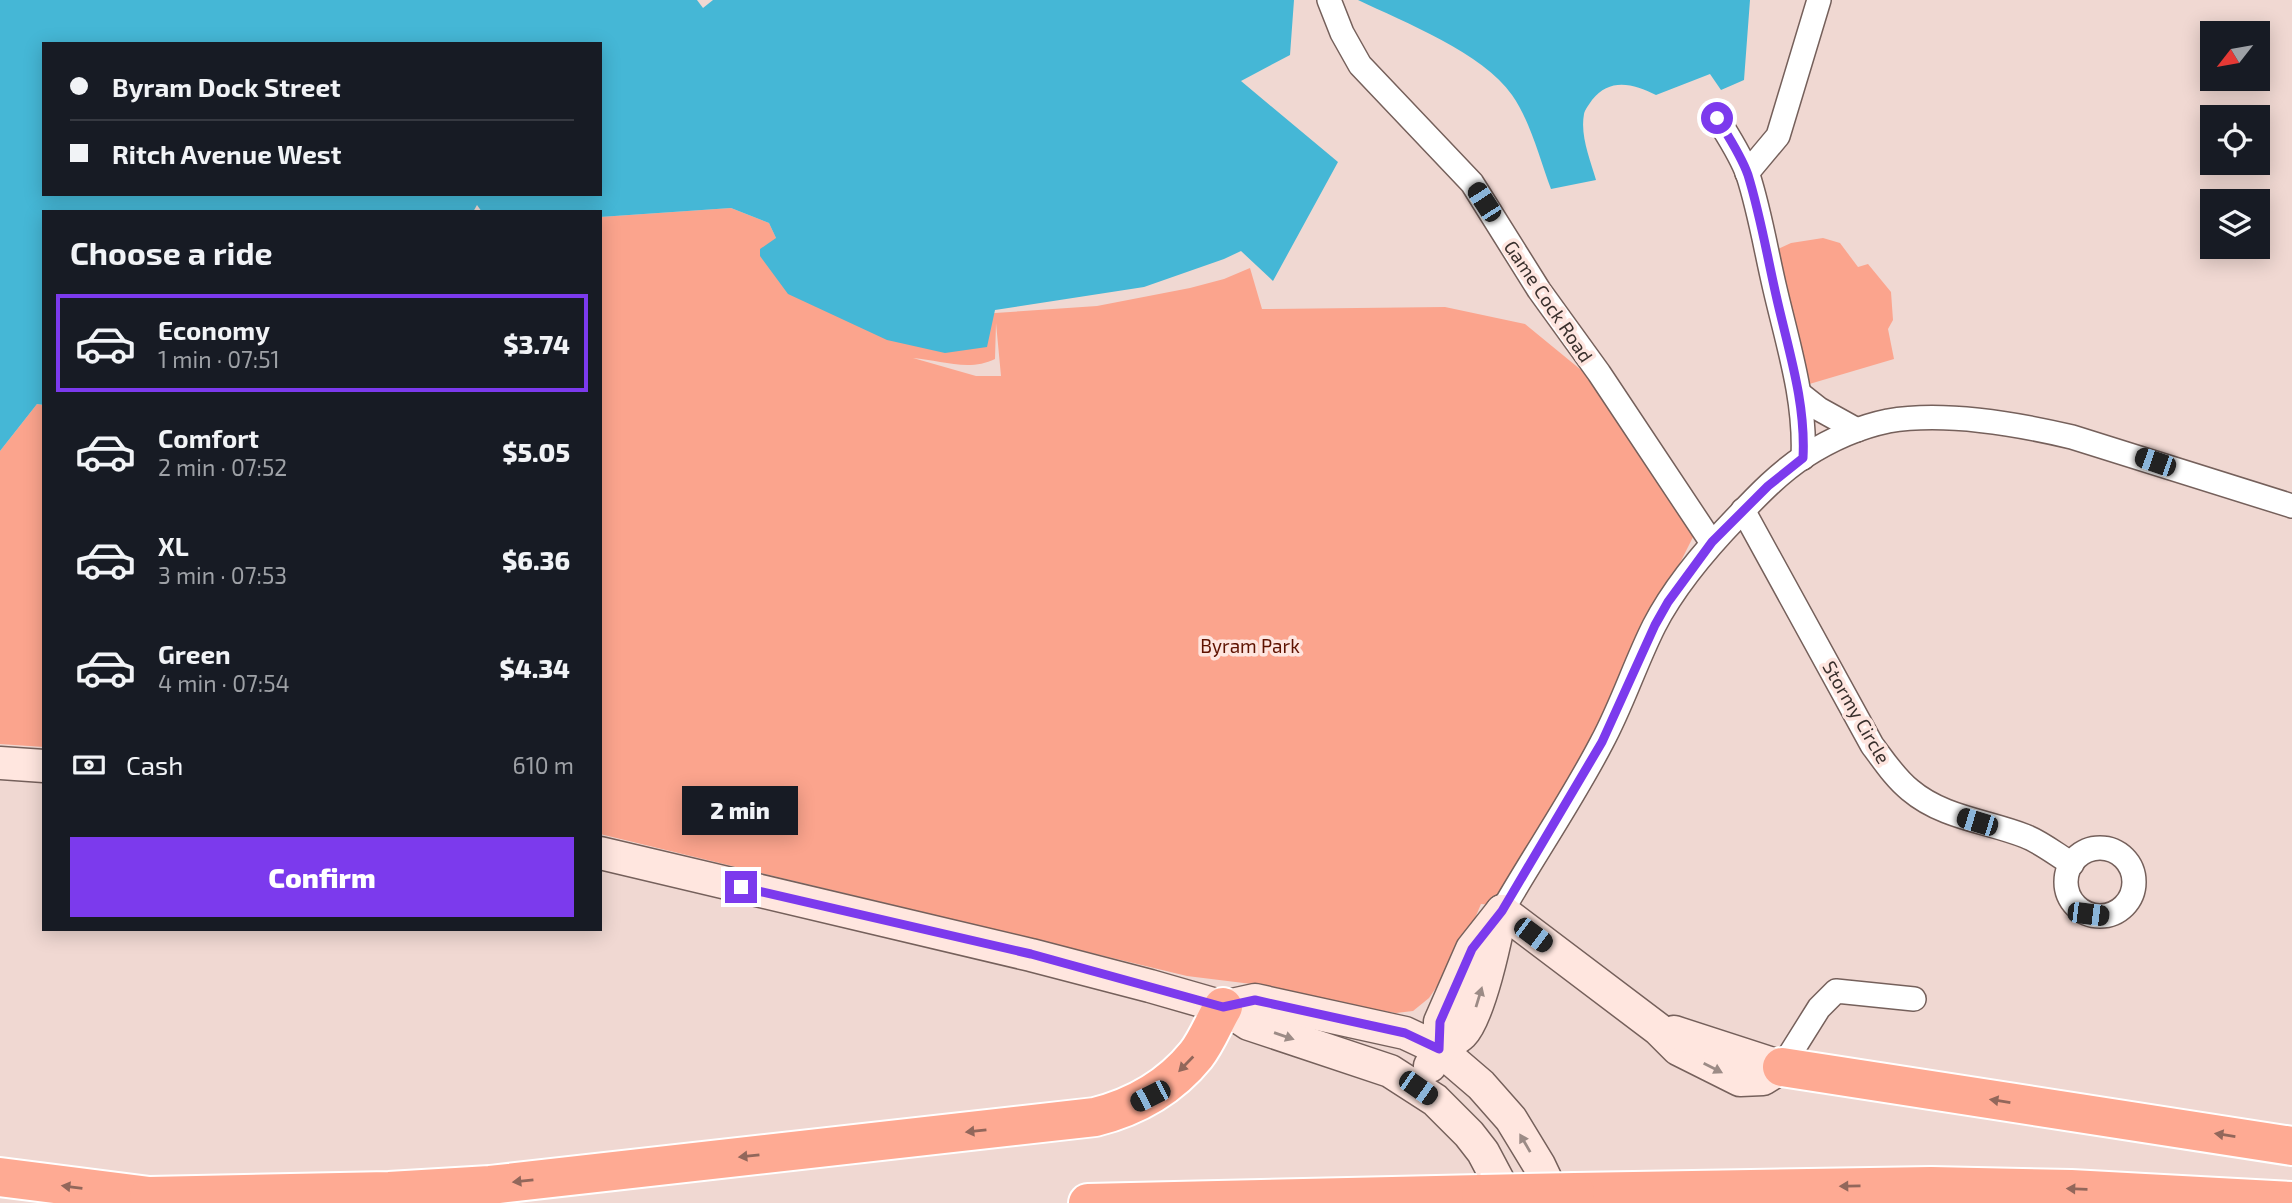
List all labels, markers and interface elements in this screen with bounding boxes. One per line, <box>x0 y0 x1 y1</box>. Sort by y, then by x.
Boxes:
north arrow <box>2200 21 2270 91</box>
map controls <box>2200 21 2270 259</box>
text: Byram Dock Street <box>112 71 341 102</box>
route start <box>1701 102 1733 134</box>
button: locate <box>2200 105 2270 175</box>
text: Ritch Avenue West <box>112 138 341 169</box>
car <box>1464 179 1505 225</box>
button: layers <box>2200 189 2270 259</box>
text: Choose a ride <box>70 233 273 271</box>
street label: Game Cock Road <box>1500 236 1598 366</box>
icon: car <box>74 312 137 375</box>
text: Economy <box>158 314 270 345</box>
text: $3.74 <box>503 328 570 359</box>
text: 1 min · 07:51 <box>158 345 280 373</box>
icon: car <box>74 420 137 483</box>
text: Comfort <box>158 422 259 453</box>
text: $5.05 <box>502 436 570 467</box>
car <box>2132 445 2179 479</box>
text: 2 min · 07:52 <box>158 453 287 481</box>
icon: car <box>74 528 137 591</box>
text: XL <box>158 530 189 561</box>
text: $6.36 <box>502 544 570 575</box>
text: 3 min · 07:53 <box>158 561 287 589</box>
park label: Byram Park <box>1200 634 1300 657</box>
icon: car <box>74 636 137 699</box>
text: Green <box>158 638 231 669</box>
text: $4.34 <box>500 652 570 683</box>
street label: Stormy Circle <box>1818 657 1896 767</box>
text: 4 min · 07:54 <box>158 669 290 697</box>
icon: cash <box>70 746 108 784</box>
text: Cash <box>126 749 183 780</box>
text: 610 m <box>513 751 574 779</box>
callout: 2 min <box>683 786 799 834</box>
text: 2 min <box>710 796 770 824</box>
car <box>1954 806 2001 838</box>
button: Confirm <box>70 837 574 917</box>
route end <box>725 871 757 903</box>
car <box>2066 901 2111 927</box>
car <box>1510 914 1557 956</box>
one-way arrow <box>1474 986 1484 1007</box>
one-way arrow <box>1274 1031 1295 1041</box>
one-way arrow <box>1178 1056 1195 1073</box>
one-way arrow <box>1703 1062 1723 1073</box>
car <box>1395 1067 1442 1109</box>
car <box>1127 1077 1174 1115</box>
one-way arrow <box>1989 1095 2011 1106</box>
one-way arrow <box>964 1125 986 1136</box>
one-way arrow <box>2214 1129 2236 1140</box>
one-way arrow <box>1519 1133 1531 1152</box>
one-way arrow <box>738 1150 760 1161</box>
one-way arrow <box>512 1176 534 1187</box>
one-way arrow <box>1838 1181 1860 1192</box>
one-way arrow <box>61 1182 83 1193</box>
one-way arrow <box>2066 1184 2088 1195</box>

